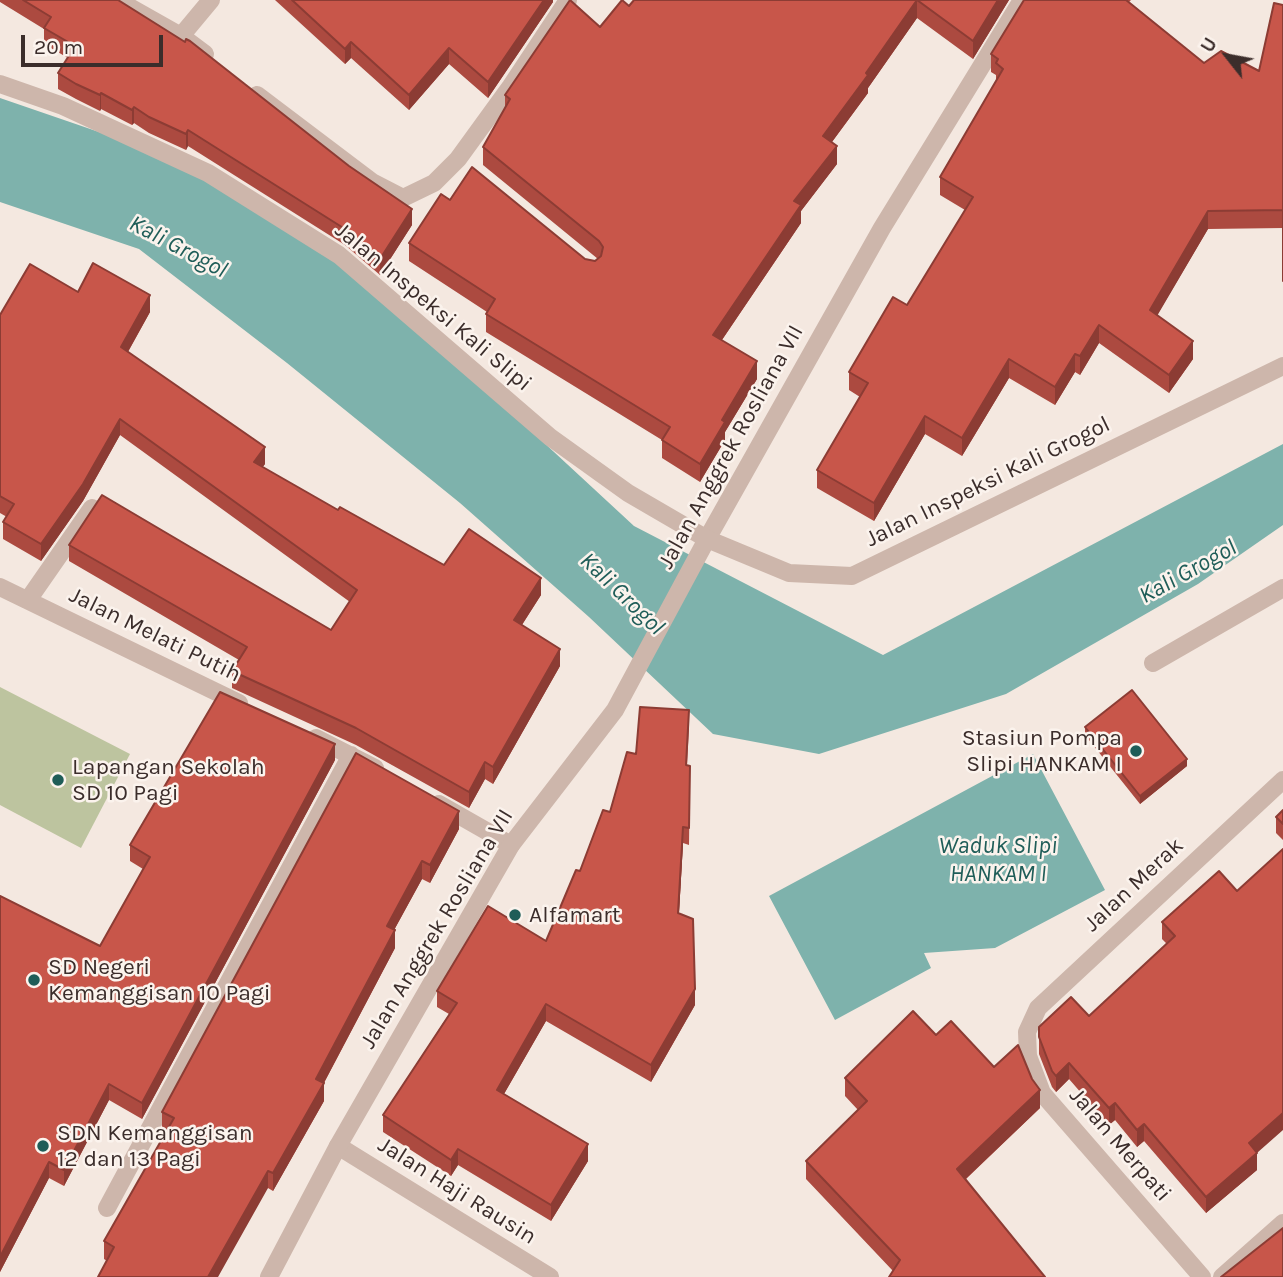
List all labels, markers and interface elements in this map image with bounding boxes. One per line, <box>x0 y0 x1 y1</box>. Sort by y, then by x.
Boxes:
scale bar <box>24 21 166 65</box>
north arrow <box>1192 21 1262 91</box>
text: U <box>1196 34 1222 56</box>
text: 20 m <box>34 35 83 59</box>
water label: Kali Grogol <box>124 209 232 285</box>
street label: Jalan Inspeksi Kali Slipi <box>329 217 537 397</box>
street label: Jalan Anggrek Rosliana VII <box>652 320 810 574</box>
street label: Jalan Inspeksi Kali Grogol <box>861 411 1115 553</box>
water label: Kali Grogol <box>1134 534 1242 610</box>
water label: Kali Grogol <box>574 547 670 641</box>
street label: Jalan Melati Putih <box>65 581 245 689</box>
place label: Stasiun Pompa Slipi HANKAM I <box>962 724 1122 778</box>
marker: Stasiun Pompa Slipi HANKAM I <box>1128 743 1144 759</box>
place label: Lapangan Sekolah SD 10 Pagi <box>72 753 265 807</box>
marker: Lapangan Sekolah SD 10 Pagi <box>50 772 66 788</box>
street label: Jalan Anggrek Rosliana VII <box>354 804 520 1054</box>
water label: Waduk Slipi HANKAM I <box>939 832 1057 888</box>
street label: Jalan Merak <box>1079 832 1189 938</box>
place label: Alfamart <box>529 901 620 929</box>
marker: Alfamart <box>507 907 523 923</box>
place label: SD Negeri Kemanggisan 10 Pagi <box>48 953 271 1007</box>
marker: SD Negeri Kemanggisan 10 Pagi <box>26 972 42 988</box>
street label: Jalan Merpati <box>1063 1083 1177 1207</box>
place label: SDN Kemanggisan 12 dan 13 Pagi <box>57 1119 253 1173</box>
street label: Jalan Haji Rausin <box>373 1131 541 1251</box>
marker: SDN Kemanggisan 12 dan 13 Pagi <box>35 1138 51 1154</box>

